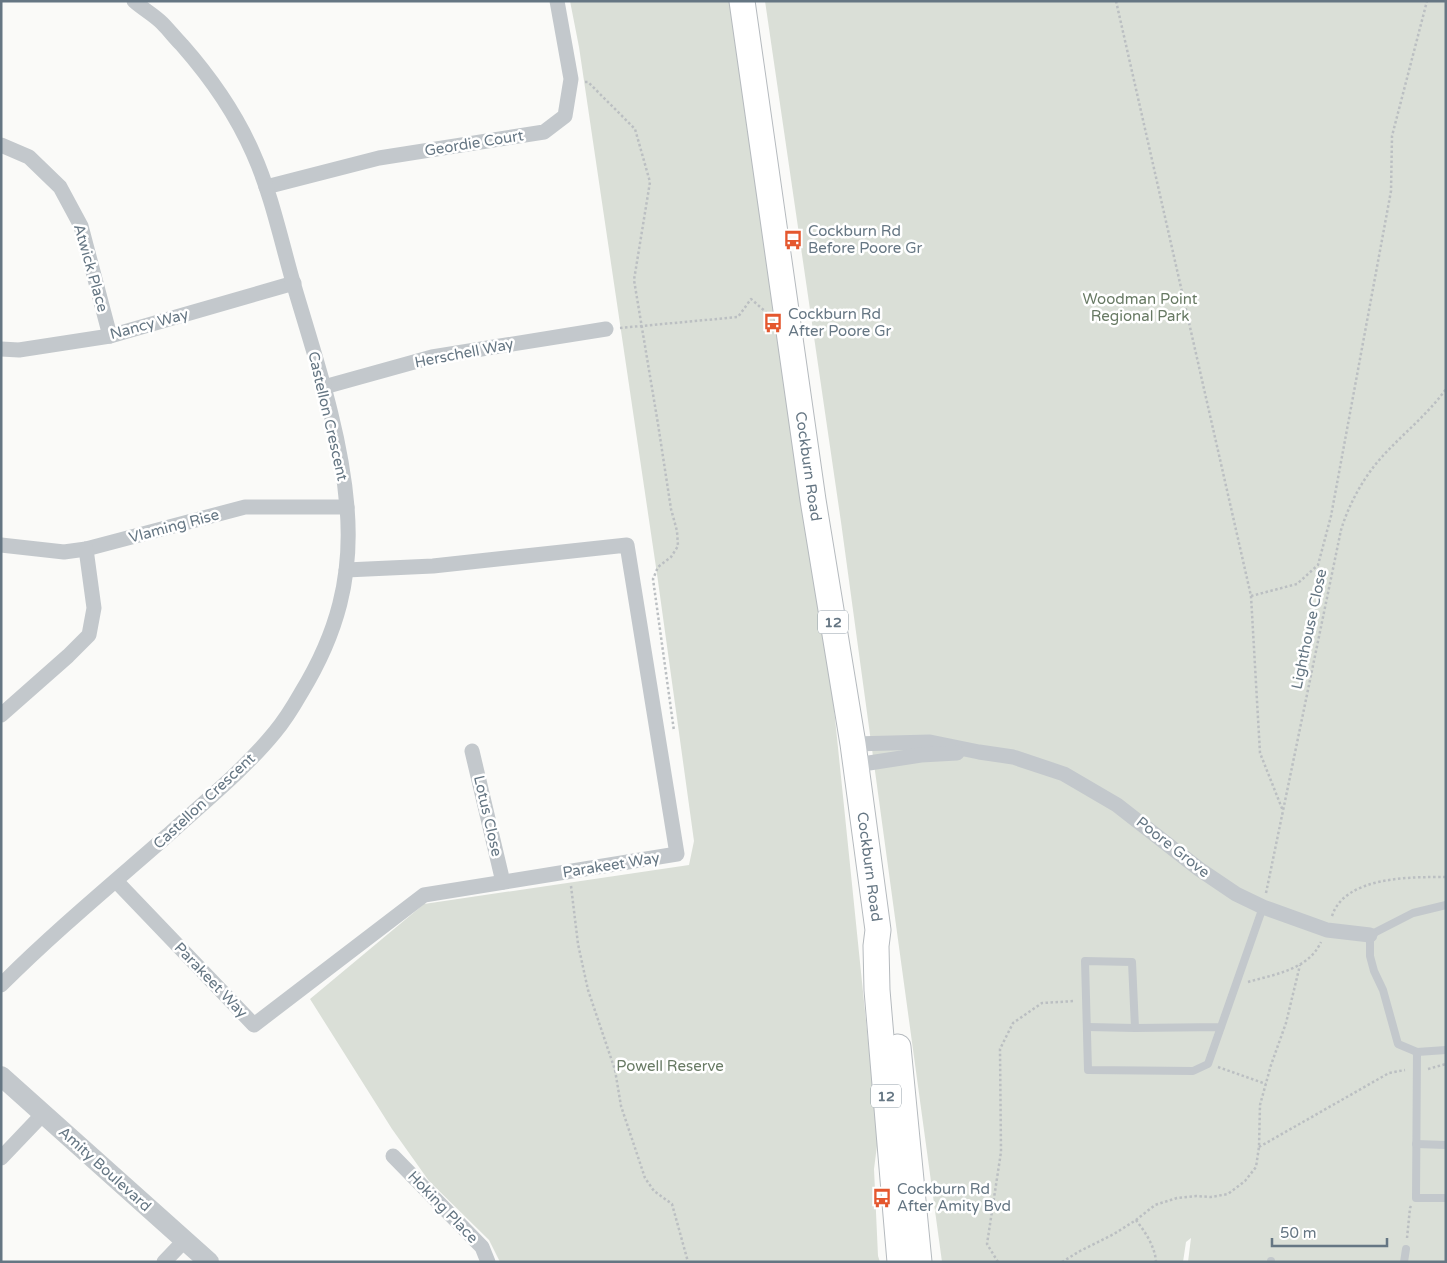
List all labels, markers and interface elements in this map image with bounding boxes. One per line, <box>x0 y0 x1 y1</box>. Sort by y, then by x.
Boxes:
street label: Geordie Court <box>423 126 525 160</box>
street label: Atwick Place <box>70 222 112 314</box>
place label: Cockburn Rd Before Poore Gr <box>808 222 923 257</box>
bus stop icon: Cockburn Rd Before Poore Gr <box>782 229 804 251</box>
park label: Woodman Point Regional Park <box>1083 290 1198 325</box>
street label: Nancy Way <box>108 305 190 343</box>
place label: Cockburn Rd After Poore Gr <box>788 305 892 340</box>
bus stop icon: Cockburn Rd After Poore Gr <box>762 312 784 334</box>
street label: Herschell Way <box>413 335 515 371</box>
street label: Castellon Crescent <box>304 349 352 483</box>
street label: Cockburn Road <box>792 410 825 522</box>
street label: Vlaming Rise <box>127 505 221 547</box>
street label: Lighthouse Close <box>1287 567 1331 691</box>
road number: 12 <box>818 610 848 634</box>
street label: Castellon Crescent <box>149 749 259 853</box>
street label: Lotus Close <box>470 774 506 858</box>
street label: Cockburn Road <box>853 811 886 923</box>
street label: Poore Grove <box>1133 813 1213 881</box>
street label: Parakeet Way <box>561 848 661 882</box>
street label: Parakeet Way <box>171 939 251 1021</box>
park label: Powell Reserve <box>616 1057 724 1075</box>
road number: 12 <box>871 1084 901 1108</box>
street label: Amity Boulevard <box>55 1123 155 1215</box>
street label: Hoking Place <box>404 1167 482 1247</box>
place label: Cockburn Rd After Amity Bvd <box>897 1180 1011 1215</box>
bus stop icon: Cockburn Rd After Amity Bvd <box>871 1187 893 1209</box>
scale bar <box>1272 1216 1387 1248</box>
text: 50 m <box>1280 1224 1317 1242</box>

